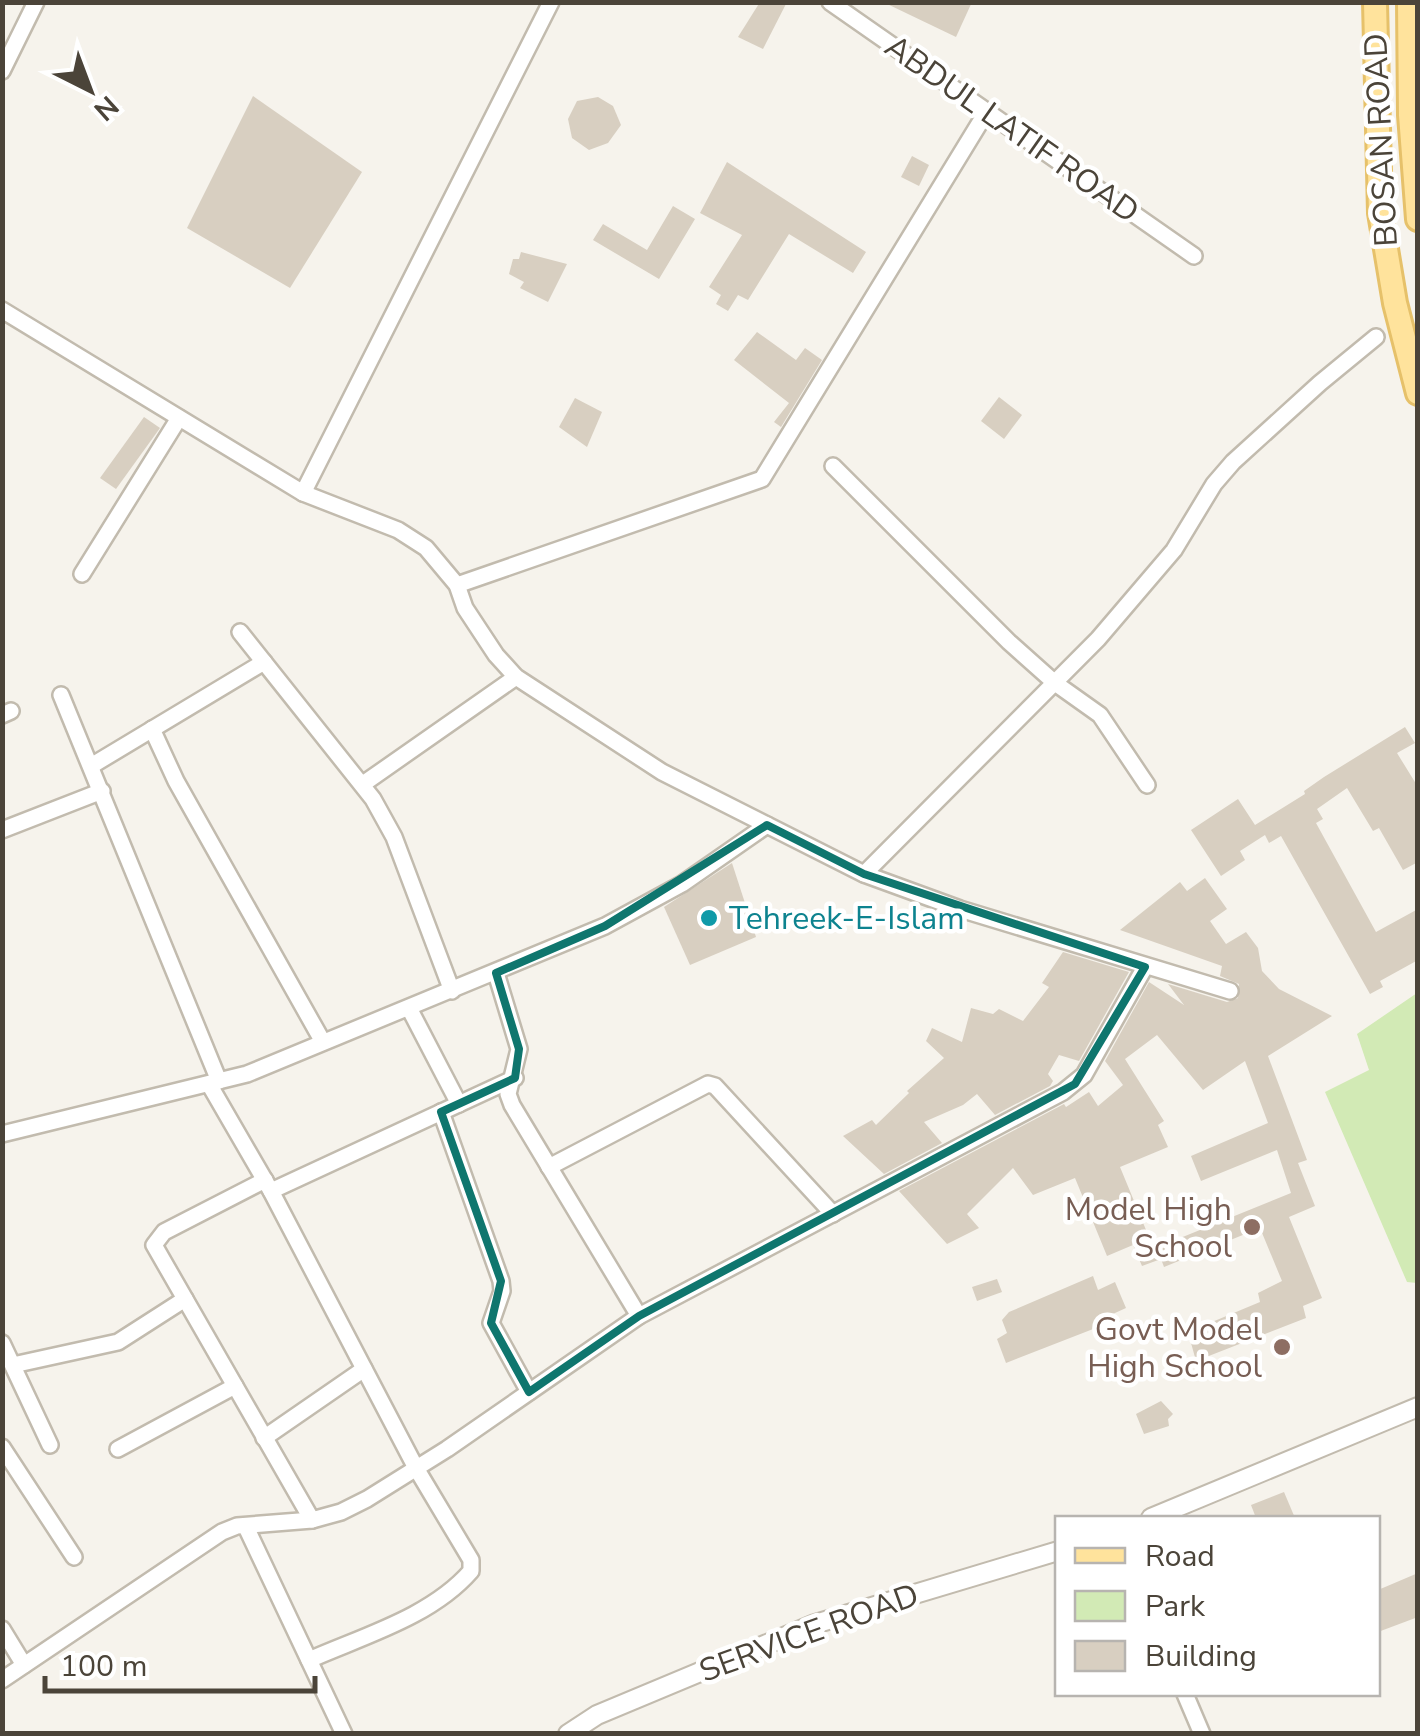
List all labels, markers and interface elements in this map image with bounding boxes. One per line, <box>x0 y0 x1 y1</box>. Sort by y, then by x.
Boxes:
street label: ABDUL LATIF ROAD <box>876 25 1148 233</box>
street label: BOSAN ROAD <box>1354 32 1408 248</box>
north arrow <box>40 40 140 140</box>
text: N <box>86 87 127 129</box>
place label: Tehreek-E-Islam <box>729 897 965 940</box>
marker: Tehreek-E-Islam <box>698 907 720 929</box>
place label: Model High School <box>1065 1188 1233 1268</box>
marker: Model High School <box>1241 1216 1263 1238</box>
place label: Govt Model High School <box>1087 1308 1263 1388</box>
marker: Govt Model High School <box>1271 1336 1293 1358</box>
legend <box>1055 1516 1380 1696</box>
text: Road <box>1145 1536 1215 1577</box>
street label: SERVICE ROAD <box>693 1573 925 1693</box>
text: Park <box>1145 1586 1206 1627</box>
scale bar <box>45 1631 315 1693</box>
text: Building <box>1145 1636 1257 1677</box>
text: 100 m <box>60 1646 147 1687</box>

